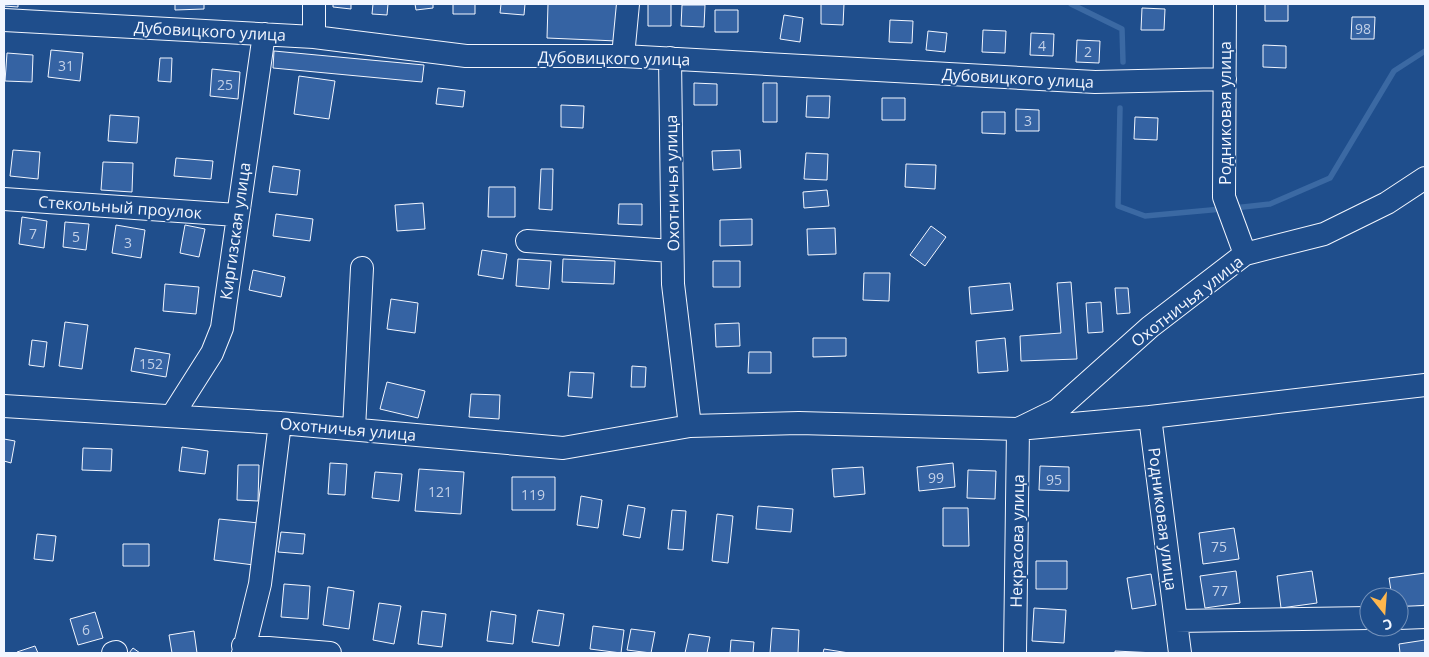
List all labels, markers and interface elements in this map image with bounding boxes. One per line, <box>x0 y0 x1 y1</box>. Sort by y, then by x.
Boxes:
street label: Дубовицкого улица <box>133 16 287 46</box>
house number: 98 <box>1355 19 1371 38</box>
house number: 4 <box>1038 36 1046 55</box>
street label: Родниковая улица <box>1214 41 1236 185</box>
house number: 2 <box>1084 42 1092 61</box>
street label: Дубовицкого улица <box>538 46 690 70</box>
house number: 31 <box>58 56 74 75</box>
street label: Дубовицкого улица <box>941 63 1095 93</box>
house number: 25 <box>217 75 233 94</box>
house number: 3 <box>1024 111 1032 130</box>
street label: Охотничья улица <box>660 114 684 252</box>
street label: Киргизская улица <box>214 161 256 301</box>
street label: Стекольный проулок <box>37 190 203 224</box>
house number: 7 <box>29 224 37 243</box>
house number: 5 <box>72 227 80 246</box>
house number: 3 <box>124 233 132 252</box>
street label: Охотничья улица <box>1126 250 1248 352</box>
house number: 152 <box>139 354 163 373</box>
street label: Охотничья улица <box>279 412 417 446</box>
street label: Родниковая улица <box>1143 446 1183 592</box>
house number: 99 <box>928 468 944 487</box>
house number: 95 <box>1046 470 1062 489</box>
street label: Некрасова улица <box>1005 474 1029 608</box>
house number: 121 <box>428 482 452 501</box>
house number: 119 <box>521 485 545 504</box>
house number: 75 <box>1211 537 1227 556</box>
house number: 77 <box>1212 581 1228 600</box>
north arrow <box>1359 587 1409 637</box>
text: С <box>1381 615 1395 635</box>
house number: 6 <box>82 620 90 639</box>

